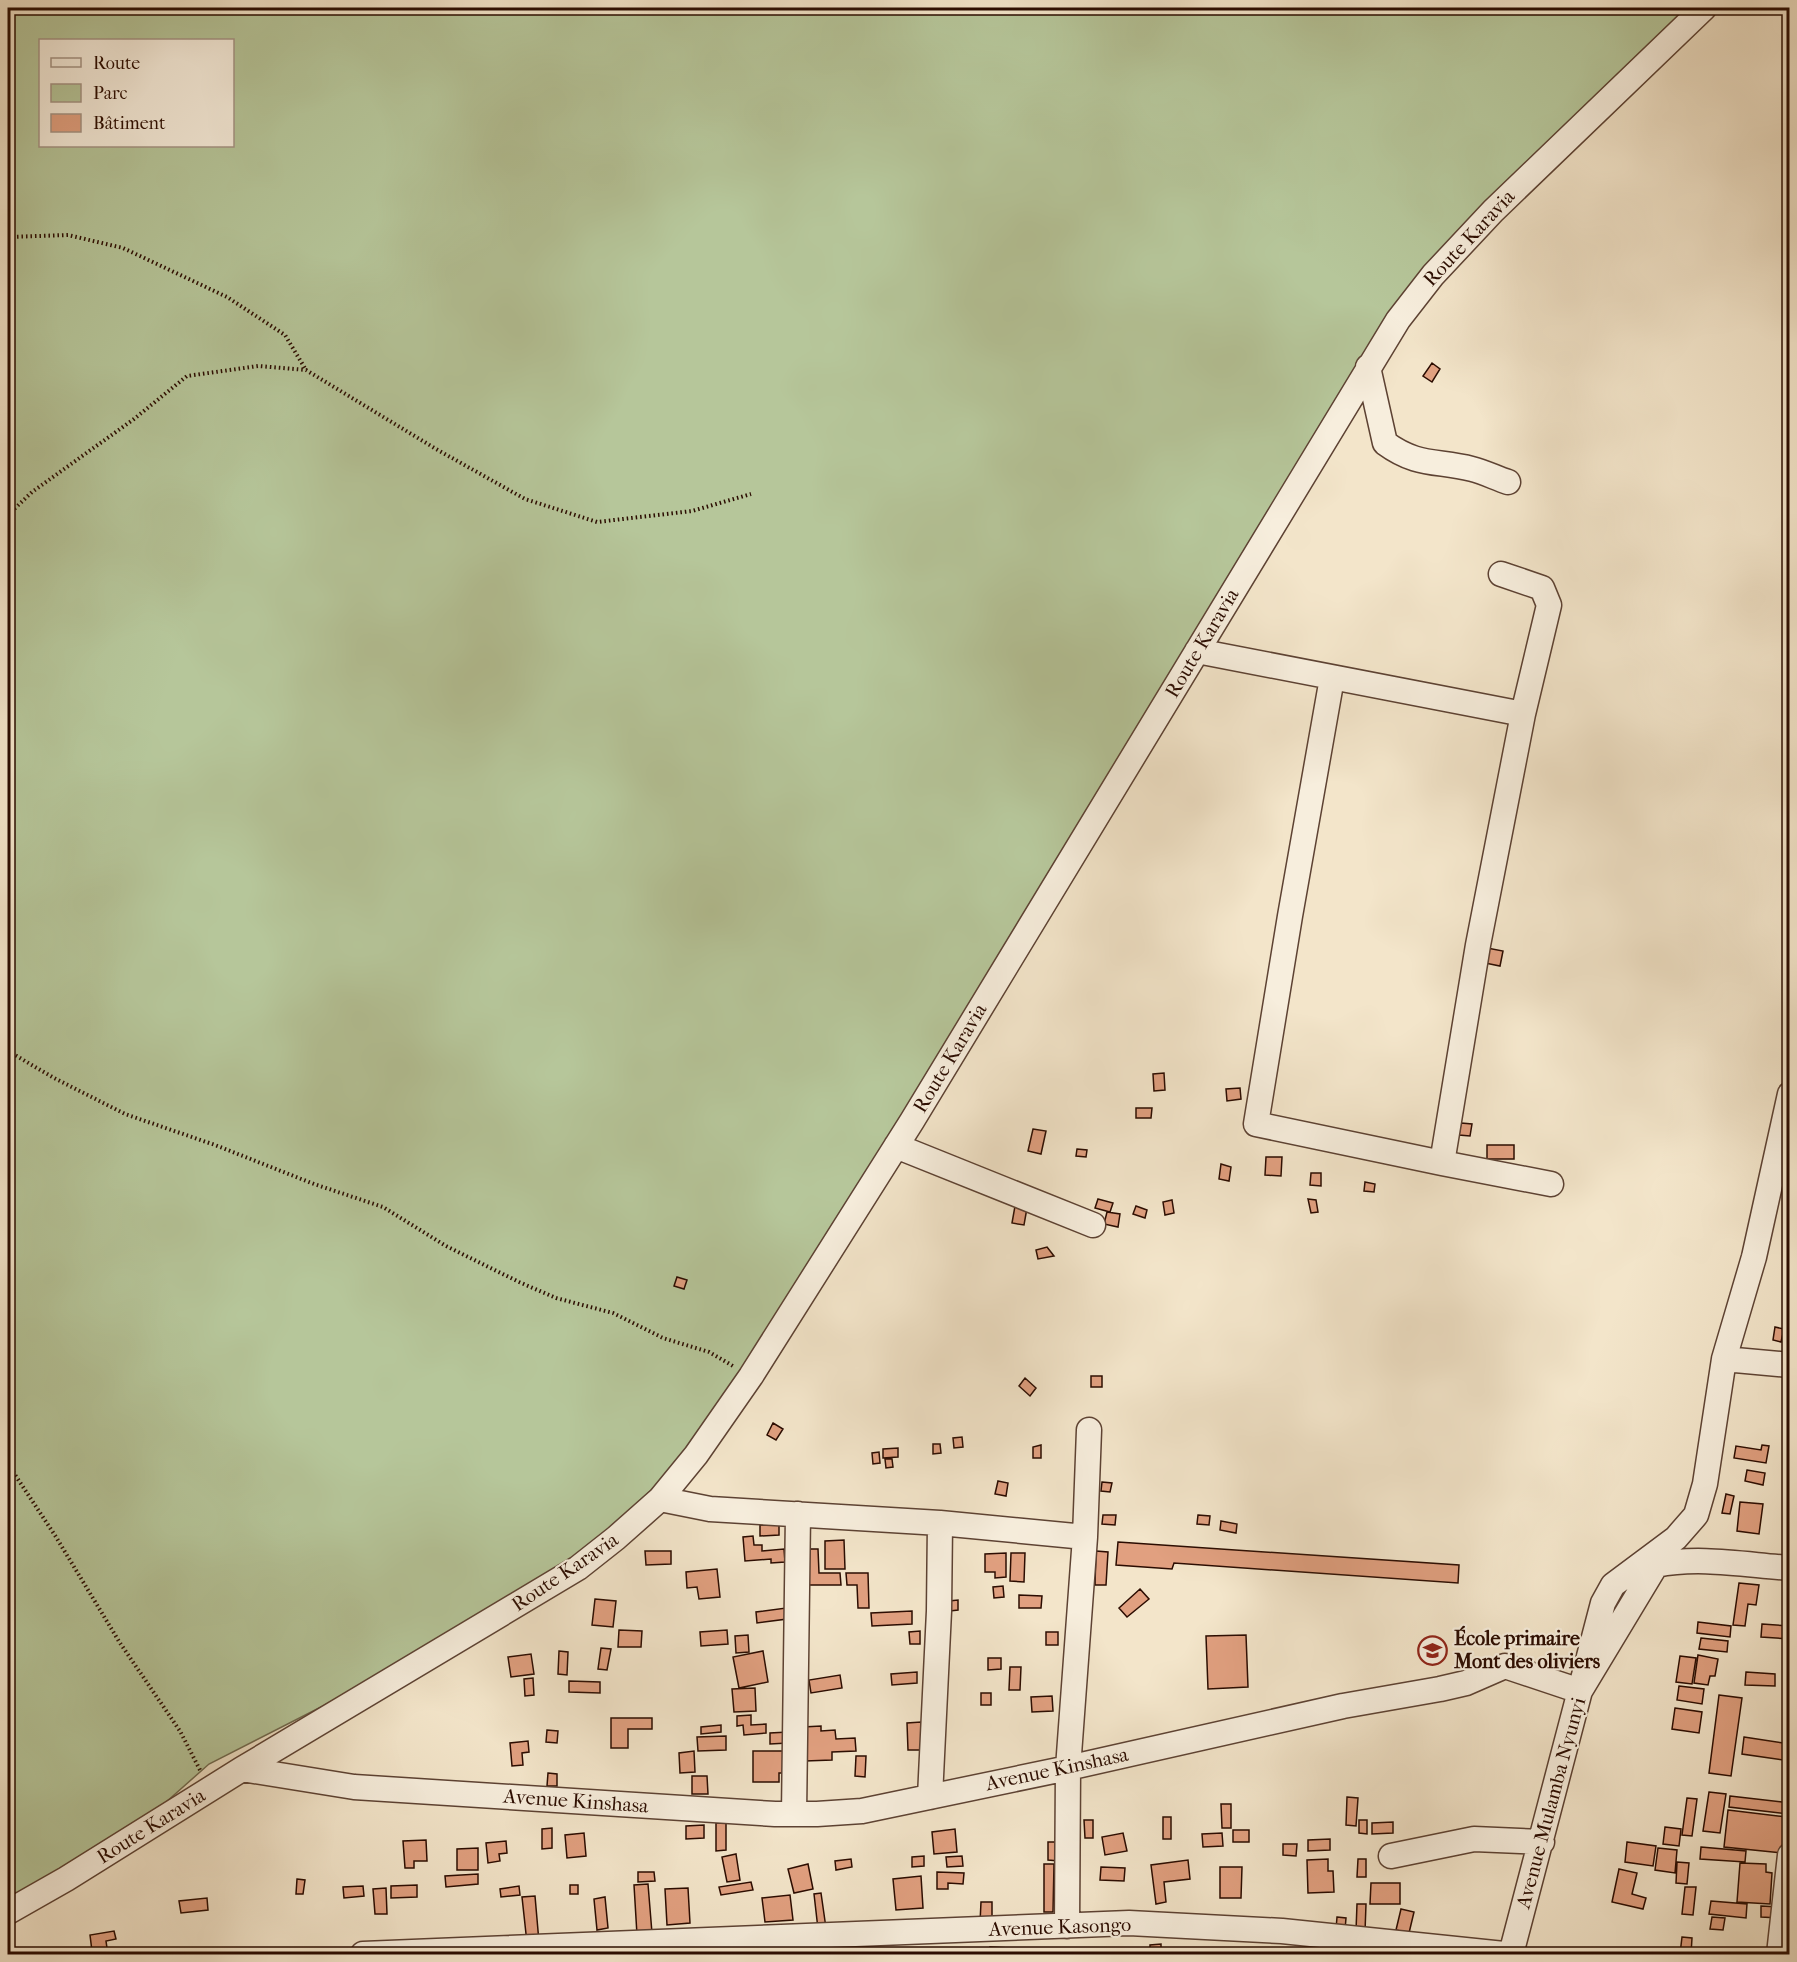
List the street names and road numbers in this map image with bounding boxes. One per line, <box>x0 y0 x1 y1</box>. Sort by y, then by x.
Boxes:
street label: Route Karavia <box>1419 184 1520 291</box>
street label: Route Karavia <box>1160 584 1244 702</box>
street label: Route Karavia <box>908 999 992 1117</box>
street label: Route Karavia <box>507 1528 623 1616</box>
street label: Avenue Mulamba Nyunyi <box>1511 1695 1590 1912</box>
street label: Avenue Kinshasa <box>983 1742 1131 1796</box>
street label: Route Karavia <box>93 1783 210 1868</box>
street label: Avenue Kinshasa <box>502 1784 650 1818</box>
street label: Avenue Kasongo <box>987 1913 1132 1941</box>

